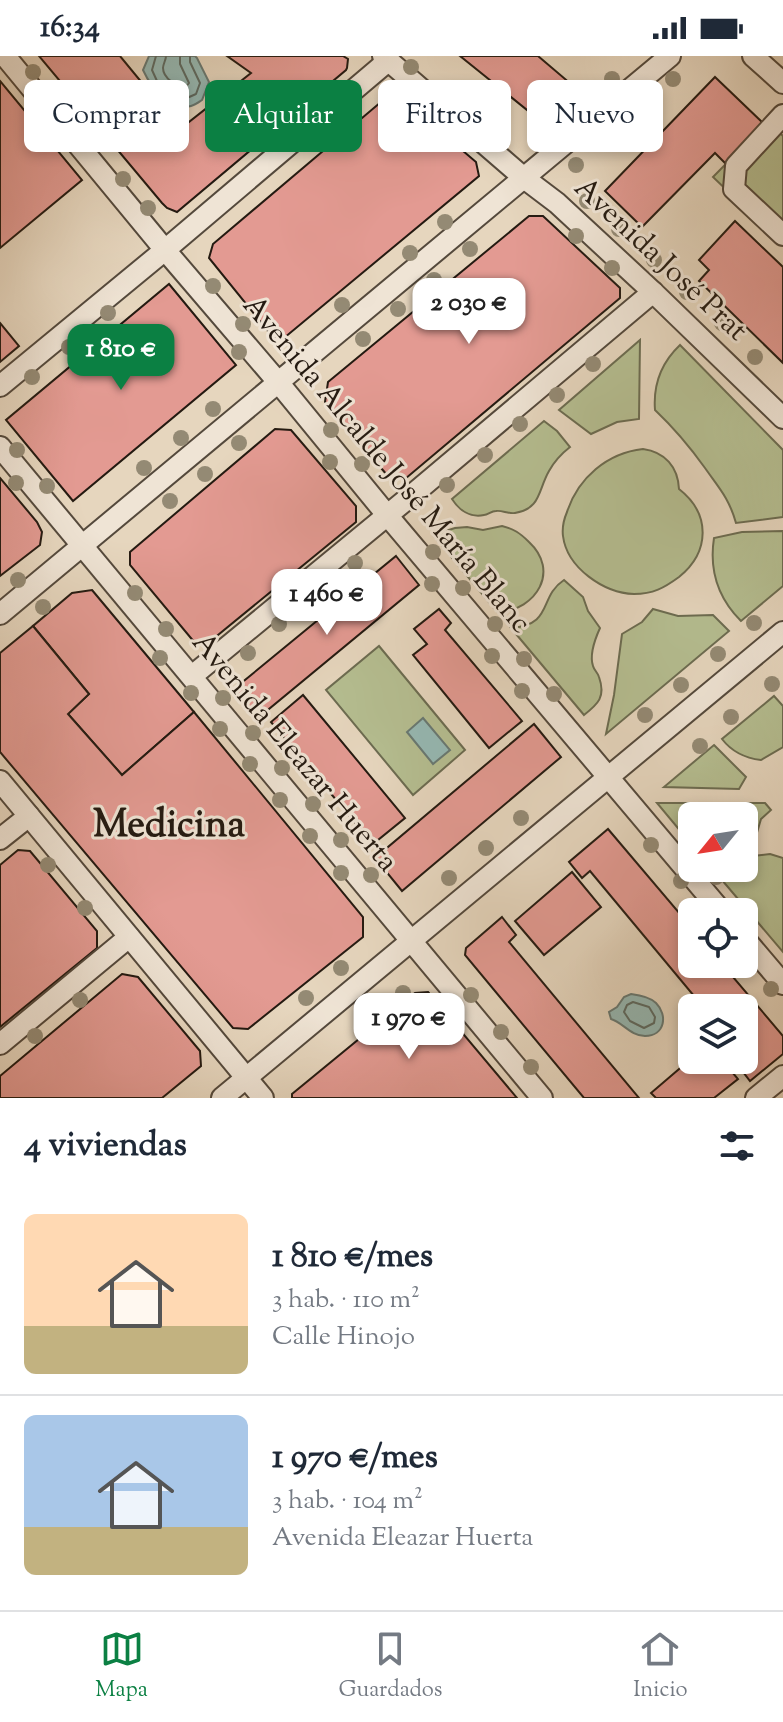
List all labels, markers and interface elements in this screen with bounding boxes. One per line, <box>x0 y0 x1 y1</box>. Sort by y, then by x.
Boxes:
text: 16:34 <box>40 7 100 50</box>
chip: Comprar <box>24 80 189 152</box>
chip: Alquilar <box>205 80 362 152</box>
chip: Filtros <box>378 80 511 152</box>
chip: Nuevo <box>527 80 663 152</box>
street label: Avenida José Prat <box>564 168 756 352</box>
pin: 2 030 € <box>395 278 543 346</box>
text: 2 030 € <box>431 285 508 322</box>
street label: Avenida Alcalde José María Blanc <box>231 287 541 643</box>
pin: 1 810 € <box>47 324 195 392</box>
text: 1 810 € <box>85 331 157 368</box>
pin: 1 460 € <box>253 569 401 637</box>
text: 1 460 € <box>289 576 365 613</box>
street label: Avenida Eleazar Huerta <box>181 624 407 882</box>
district label: Medicina <box>93 800 246 854</box>
north arrow <box>678 802 758 882</box>
map controls <box>678 802 758 1074</box>
button: locate <box>678 898 758 978</box>
pin: 1 970 € <box>335 993 483 1061</box>
button: layers <box>678 994 758 1074</box>
text: 1 970 € <box>372 1000 446 1037</box>
text: 4 viviendas <box>24 1122 187 1171</box>
icon: filters <box>715 1124 759 1168</box>
text: 1 810 €/mes <box>272 1233 433 1282</box>
icon: home <box>88 1246 184 1342</box>
text: 3 hab. · 110 m² <box>272 1282 420 1319</box>
text: Calle Hinojo <box>272 1319 415 1356</box>
text: 1 970 €/mes <box>272 1434 438 1483</box>
icon: home <box>88 1447 184 1543</box>
text: 3 hab. · 104 m² <box>272 1483 423 1520</box>
text: Avenida Eleazar Huerta <box>272 1520 533 1557</box>
tab: Mapa <box>95 1627 148 1707</box>
tab: Guardados <box>339 1627 442 1707</box>
tab: Inicio <box>633 1627 688 1707</box>

